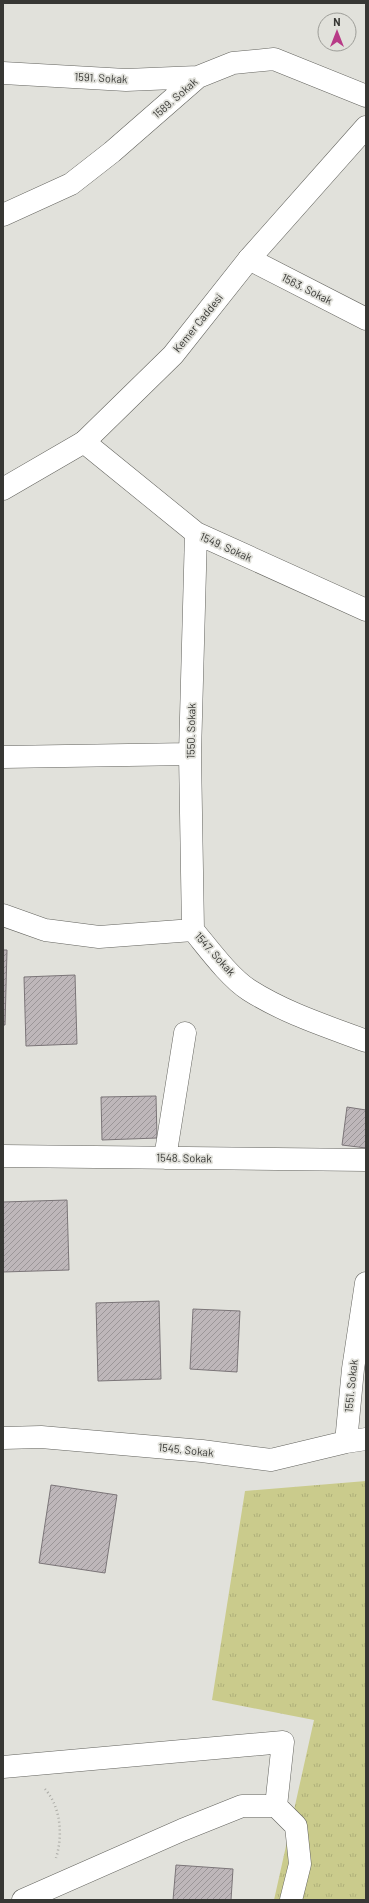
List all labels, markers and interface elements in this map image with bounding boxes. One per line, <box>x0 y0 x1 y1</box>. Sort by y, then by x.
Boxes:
north arrow <box>317 12 357 52</box>
text: N <box>333 15 341 28</box>
street label: 1591. Sokak <box>74 70 128 85</box>
street label: 1589. Sokak <box>150 74 200 121</box>
street label: 1563. Sokak <box>280 270 335 307</box>
street label: Kemer Caddesi <box>170 291 225 355</box>
street label: 1549. Sokak <box>198 529 255 564</box>
street label: 1550. Sokak <box>184 703 197 759</box>
street label: 1547. Sokak <box>192 929 239 979</box>
street label: 1548. Sokak <box>156 1151 212 1164</box>
street label: 1551. Sokak <box>341 1358 360 1413</box>
street label: 1545. Sokak <box>158 1440 215 1459</box>

